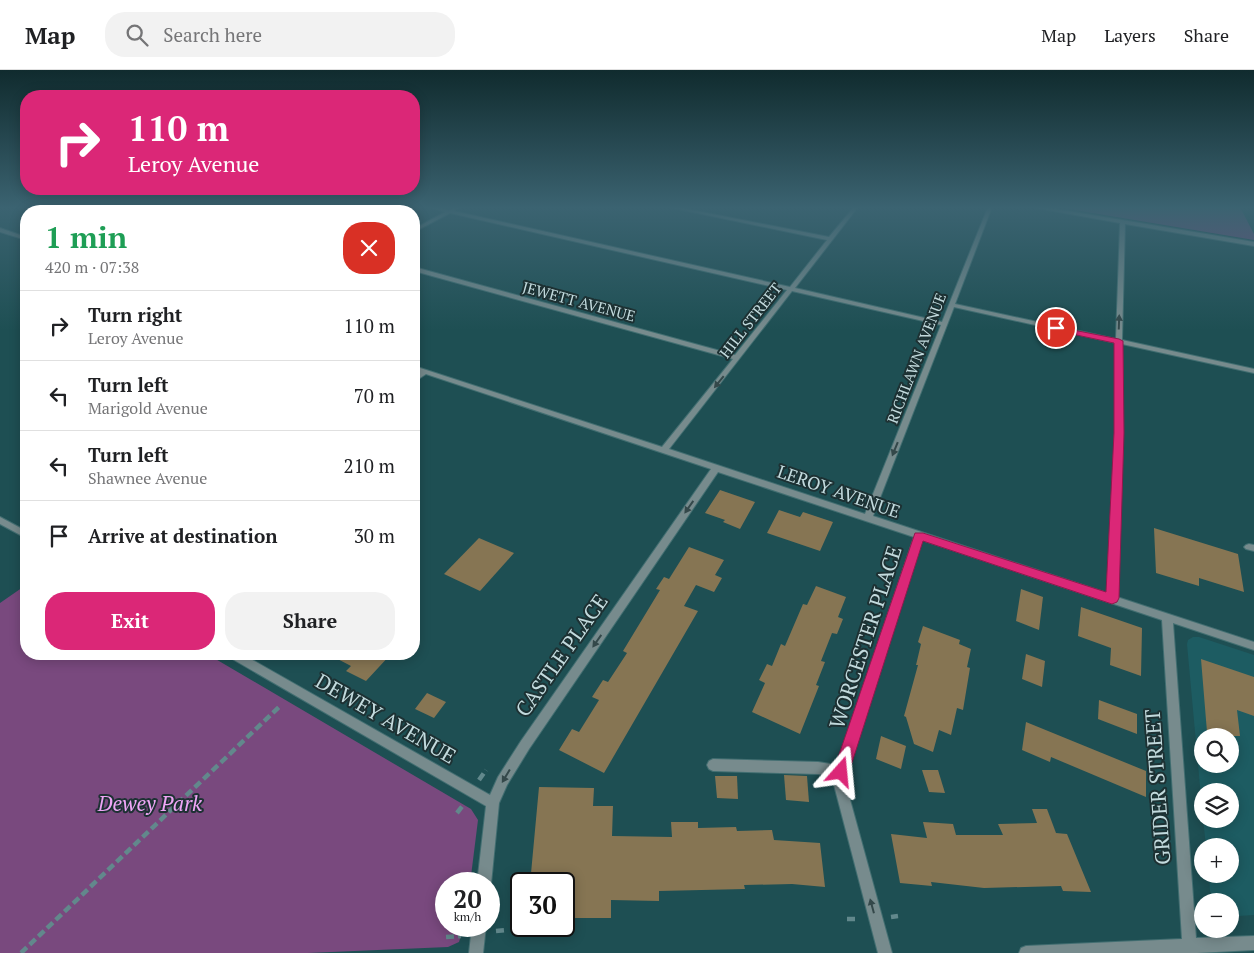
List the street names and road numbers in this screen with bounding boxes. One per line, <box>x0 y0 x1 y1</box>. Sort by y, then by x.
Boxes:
street label: JEWETT AVENUE <box>520 276 638 326</box>
street label: HILL STREET <box>714 278 786 362</box>
street label: RICHLAWN AVENUE <box>882 290 950 426</box>
street label: LEROY AVENUE <box>774 459 904 523</box>
street label: WORCESTER PLACE <box>822 542 908 732</box>
street label: CASTLE PLACE <box>508 588 614 722</box>
street label: DEWEY AVENUE <box>311 666 461 770</box>
street label: GRIDER STREET <box>1138 708 1176 866</box>

